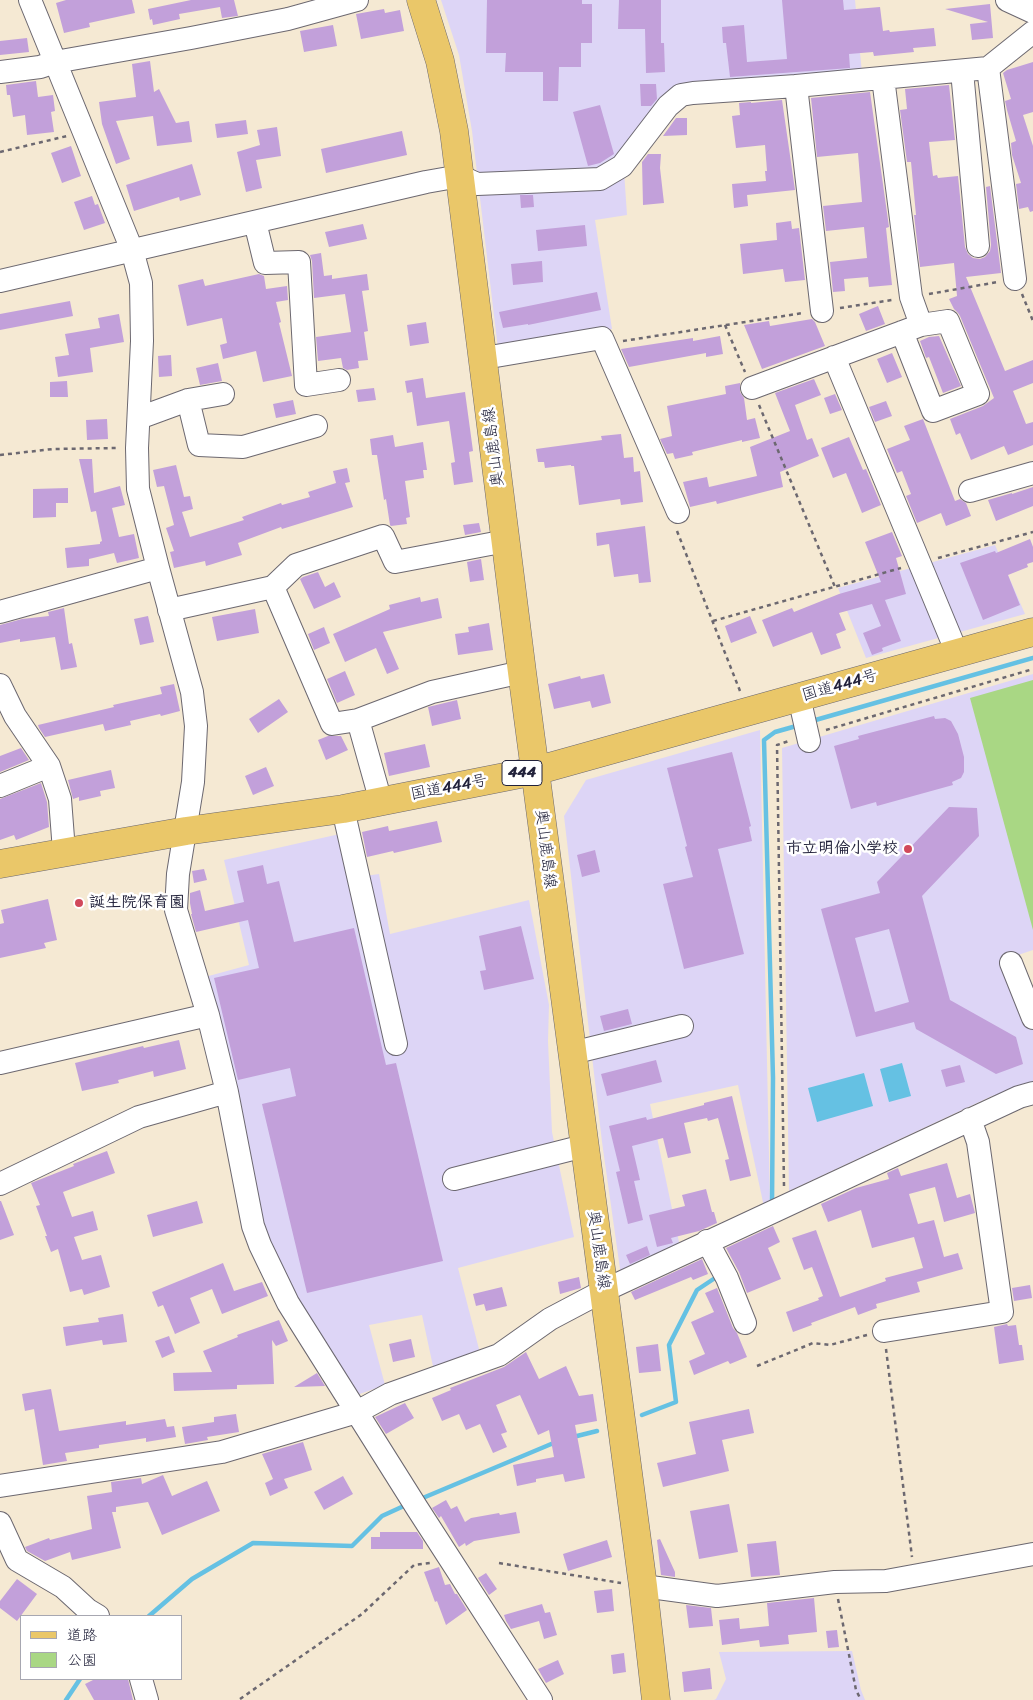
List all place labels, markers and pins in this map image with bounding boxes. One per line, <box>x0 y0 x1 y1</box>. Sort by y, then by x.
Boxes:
place label: 市立明倫小学校 <box>786 839 898 859</box>
marker: 市立明倫小学校 <box>902 843 914 855</box>
place label: 誕生院保育園 <box>89 893 185 913</box>
marker: 誕生院保育園 <box>73 897 85 909</box>

